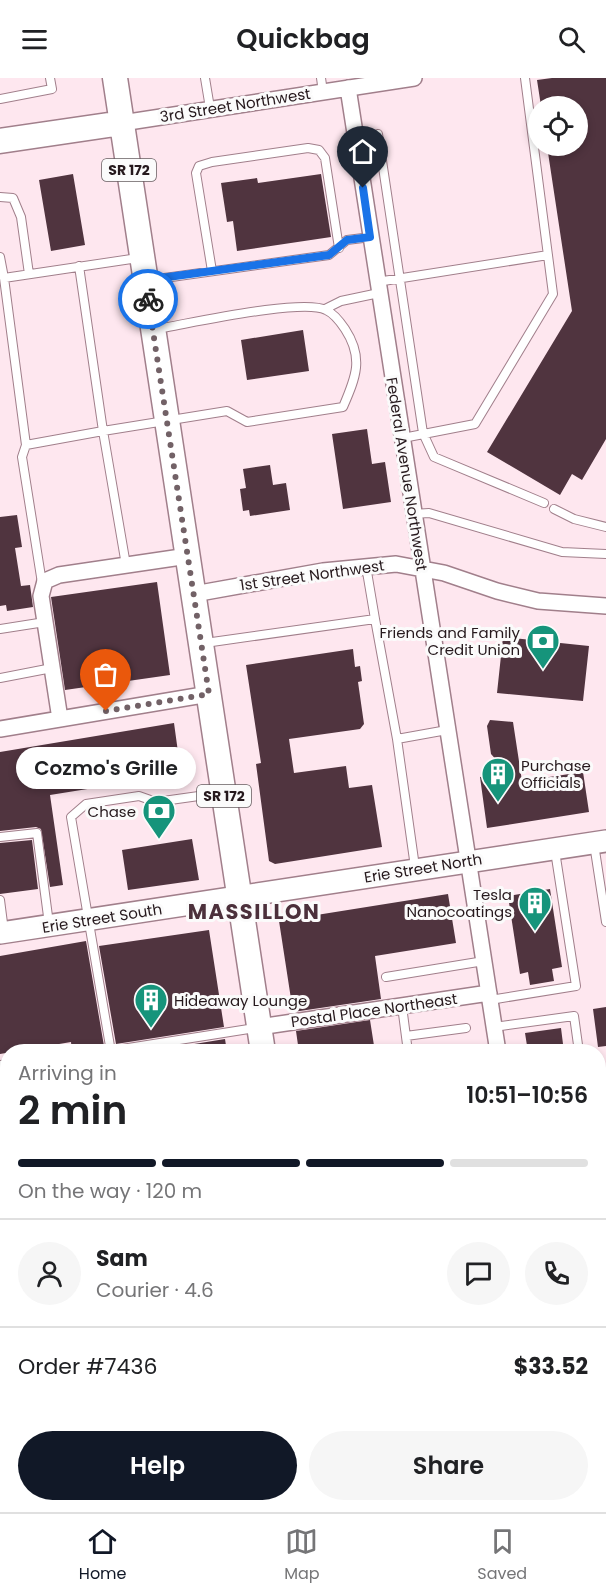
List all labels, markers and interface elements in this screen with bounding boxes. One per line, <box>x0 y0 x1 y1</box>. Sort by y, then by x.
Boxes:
text: Quickbag <box>236 20 370 57</box>
icon: menu <box>18 23 51 56</box>
icon: search <box>555 23 588 56</box>
street label: 3rd Street Northwest <box>158 83 312 127</box>
map controls <box>528 96 588 156</box>
button: locate <box>528 96 588 156</box>
pin <box>337 126 388 188</box>
icon: home <box>346 135 379 168</box>
road number: SR 172 <box>102 159 156 181</box>
courier <box>118 269 178 329</box>
icon: bike <box>132 283 165 316</box>
street label: Federal Avenue Northwest <box>381 376 433 572</box>
street label: 1st Street Northwest <box>238 554 386 596</box>
place label: Friends and Family Credit Union <box>379 622 521 660</box>
bank icon: Friends and Family Credit Union <box>525 623 561 670</box>
pin <box>80 649 131 711</box>
icon: bag <box>89 658 122 691</box>
callout: Cozmo's Grille <box>16 747 196 789</box>
text: Cozmo's Grille <box>34 754 178 782</box>
place label: Purchase Officials <box>521 755 591 793</box>
building icon: Purchase Officials <box>480 756 516 803</box>
road number: SR 172 <box>197 785 251 807</box>
bank icon: Chase <box>141 793 177 840</box>
place label: Chase <box>88 801 136 822</box>
street label: Erie Street North <box>363 848 483 888</box>
place label: Tesla Nanocoatings <box>407 884 512 922</box>
building icon: Tesla Nanocoatings <box>517 885 553 932</box>
district label: MASSILLON <box>188 897 320 926</box>
street label: Erie Street South <box>40 898 164 938</box>
building icon: Hideaway Lounge <box>133 982 169 1029</box>
street label: Postal Place Northeast <box>289 988 459 1032</box>
place label: Hideaway Lounge <box>174 990 307 1011</box>
text: Arriving in <box>18 1059 117 1087</box>
text: 10:51–10:56 <box>466 1080 588 1111</box>
text: 2 min <box>18 1083 127 1138</box>
text: On the way · 120 m <box>18 1177 202 1205</box>
button: person <box>18 1242 81 1305</box>
button: chat <box>447 1242 510 1305</box>
button: phone <box>525 1242 588 1305</box>
text: Sam <box>96 1243 148 1274</box>
text: Courier · 4.6 <box>96 1276 214 1304</box>
text: Order #7436 <box>18 1351 157 1382</box>
text: $33.52 <box>514 1351 588 1382</box>
button: Help <box>18 1431 297 1500</box>
button: Share <box>309 1431 588 1500</box>
tab: Home <box>79 1525 127 1586</box>
tab: Map <box>284 1525 320 1586</box>
tab: Saved <box>477 1525 527 1586</box>

